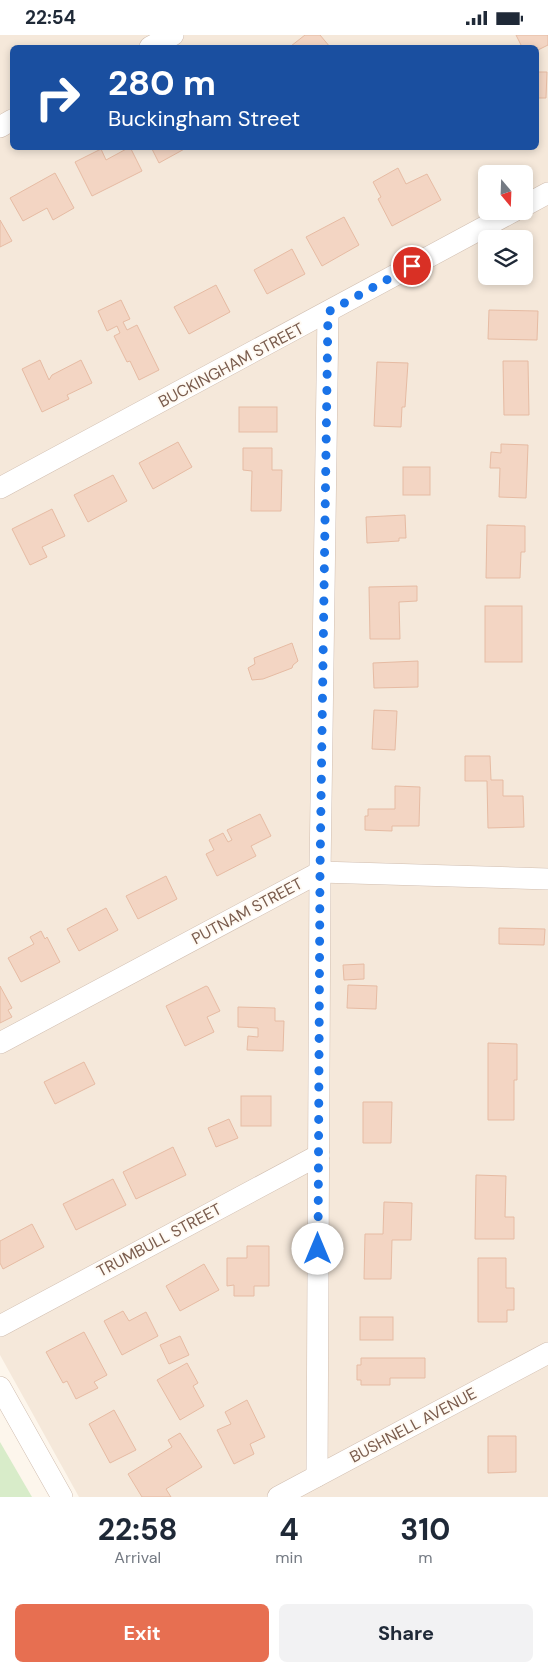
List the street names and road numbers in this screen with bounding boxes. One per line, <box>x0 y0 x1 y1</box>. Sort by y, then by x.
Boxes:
street label: BUCKINGHAM STREET <box>155 318 307 412</box>
street label: PUTNAM STREET <box>188 873 306 949</box>
street label: TRUMBULL STREET <box>93 1198 225 1282</box>
street label: BUSHNELL AVENUE <box>346 1383 480 1467</box>

